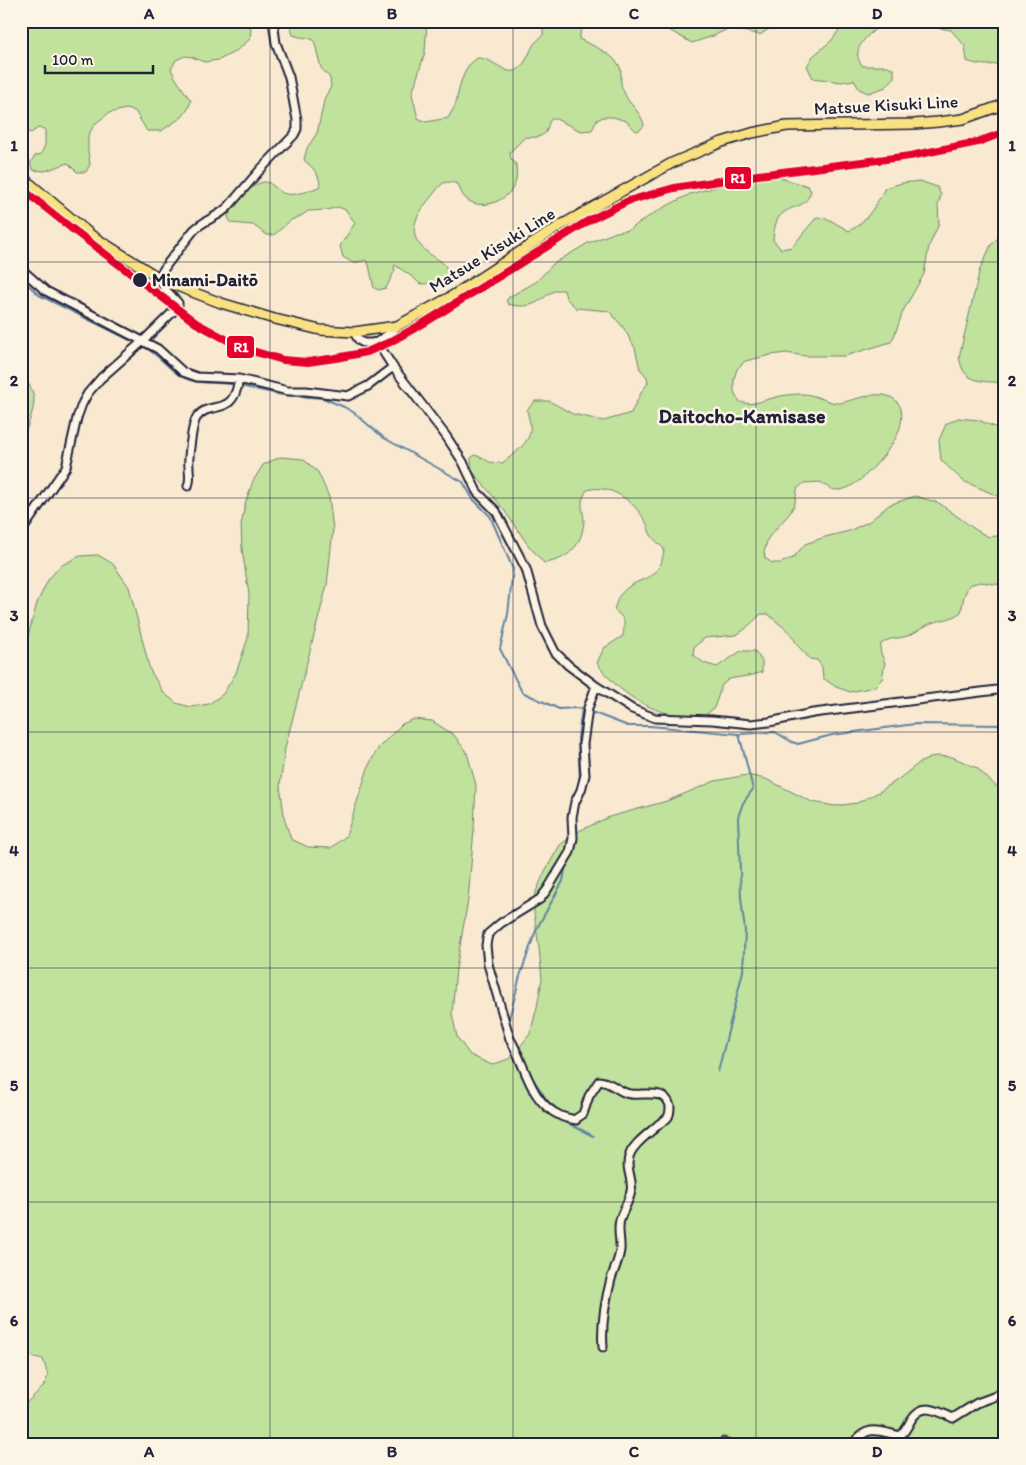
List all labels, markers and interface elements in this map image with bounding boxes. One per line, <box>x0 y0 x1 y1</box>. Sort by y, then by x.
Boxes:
text: A <box>143 4 155 23</box>
text: B <box>387 4 398 23</box>
text: C <box>629 4 640 23</box>
text: D <box>872 4 883 23</box>
scale bar <box>45 42 152 74</box>
text: 100 m <box>52 51 94 69</box>
street label: Matsue Kisuki Line <box>813 90 959 120</box>
text: 1 <box>10 136 18 155</box>
text: 1 <box>1008 136 1016 155</box>
line badge: R1 <box>724 166 752 190</box>
text: R1 <box>731 170 746 187</box>
street label: Matsue Kisuki Line <box>425 202 559 298</box>
place label: Minami-Daitō <box>152 269 258 291</box>
marker: Minami-Daitō <box>131 271 149 289</box>
line badge: R1 <box>226 335 255 359</box>
text: R1 <box>234 339 249 356</box>
text: 2 <box>10 371 19 390</box>
text: 2 <box>1008 371 1017 390</box>
district label: Daitocho-Kamisase <box>659 404 826 428</box>
text: 3 <box>10 606 19 625</box>
text: 3 <box>1008 606 1017 625</box>
text: 4 <box>9 841 19 860</box>
text: 4 <box>1007 841 1017 860</box>
text: 5 <box>10 1076 19 1095</box>
text: 5 <box>1008 1076 1017 1095</box>
text: 6 <box>10 1311 19 1330</box>
text: 6 <box>1008 1311 1017 1330</box>
text: A <box>143 1442 155 1461</box>
text: B <box>387 1442 398 1461</box>
text: C <box>629 1442 640 1461</box>
text: D <box>872 1442 883 1461</box>

